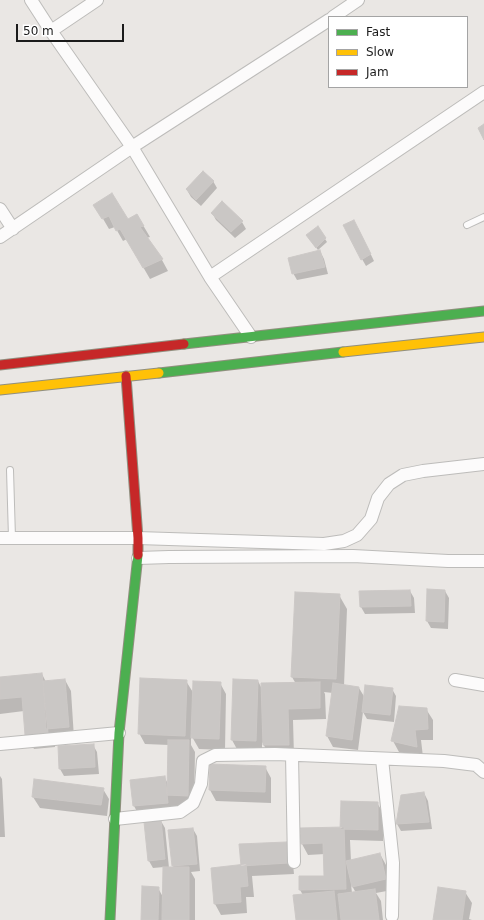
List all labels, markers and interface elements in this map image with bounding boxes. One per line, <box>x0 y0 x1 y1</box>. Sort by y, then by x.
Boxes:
scale bar <box>18 16 126 42</box>
legend <box>328 16 468 88</box>
text: 50 m <box>23 24 54 38</box>
text: Fast <box>366 25 390 39</box>
text: Slow <box>366 45 394 59</box>
text: Jam <box>366 65 389 79</box>

